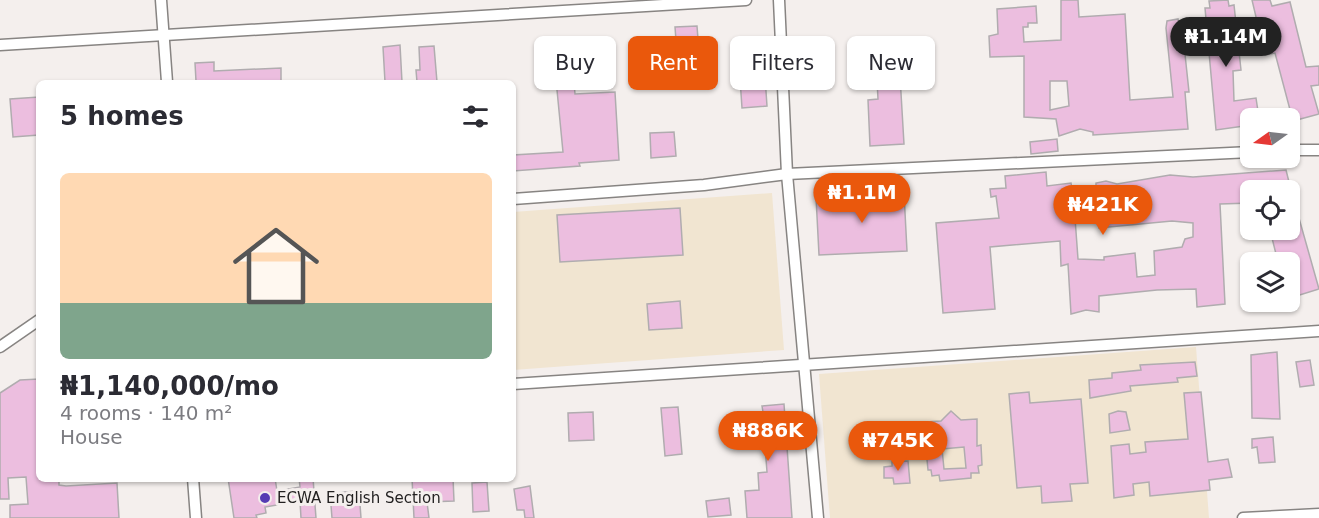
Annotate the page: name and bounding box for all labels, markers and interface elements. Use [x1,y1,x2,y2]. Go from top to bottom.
pin: ₦1.14M [1177,17,1275,68]
text: ₦1.14M [1184,24,1268,48]
chip: Buy [534,36,616,90]
chip: Rent [628,36,718,90]
chip: Filters [730,36,835,90]
chip: New [847,36,935,90]
icon: filters [459,100,492,133]
text: 5 homes [60,101,184,131]
north arrow [1240,108,1300,168]
map controls [1240,108,1300,312]
pin: ₦1.1M [820,173,904,224]
text: ₦1.1M [827,180,897,204]
button: locate [1240,180,1300,240]
pin: ₦421K [1061,185,1145,236]
text: ₦421K [1067,192,1139,216]
icon: home [222,212,330,320]
button: layers [1240,252,1300,312]
text: ₦1,140,000/mo [60,371,279,401]
text: 4 rooms · 140 m² [60,401,232,425]
pin: ₦886K [726,411,810,462]
text: ₦886K [732,418,804,442]
pin: ₦745K [856,421,940,472]
text: House [60,425,123,449]
text: ₦745K [862,428,934,452]
place label: ECWA English Section [277,489,441,507]
marker: ECWA English Section [258,491,272,505]

